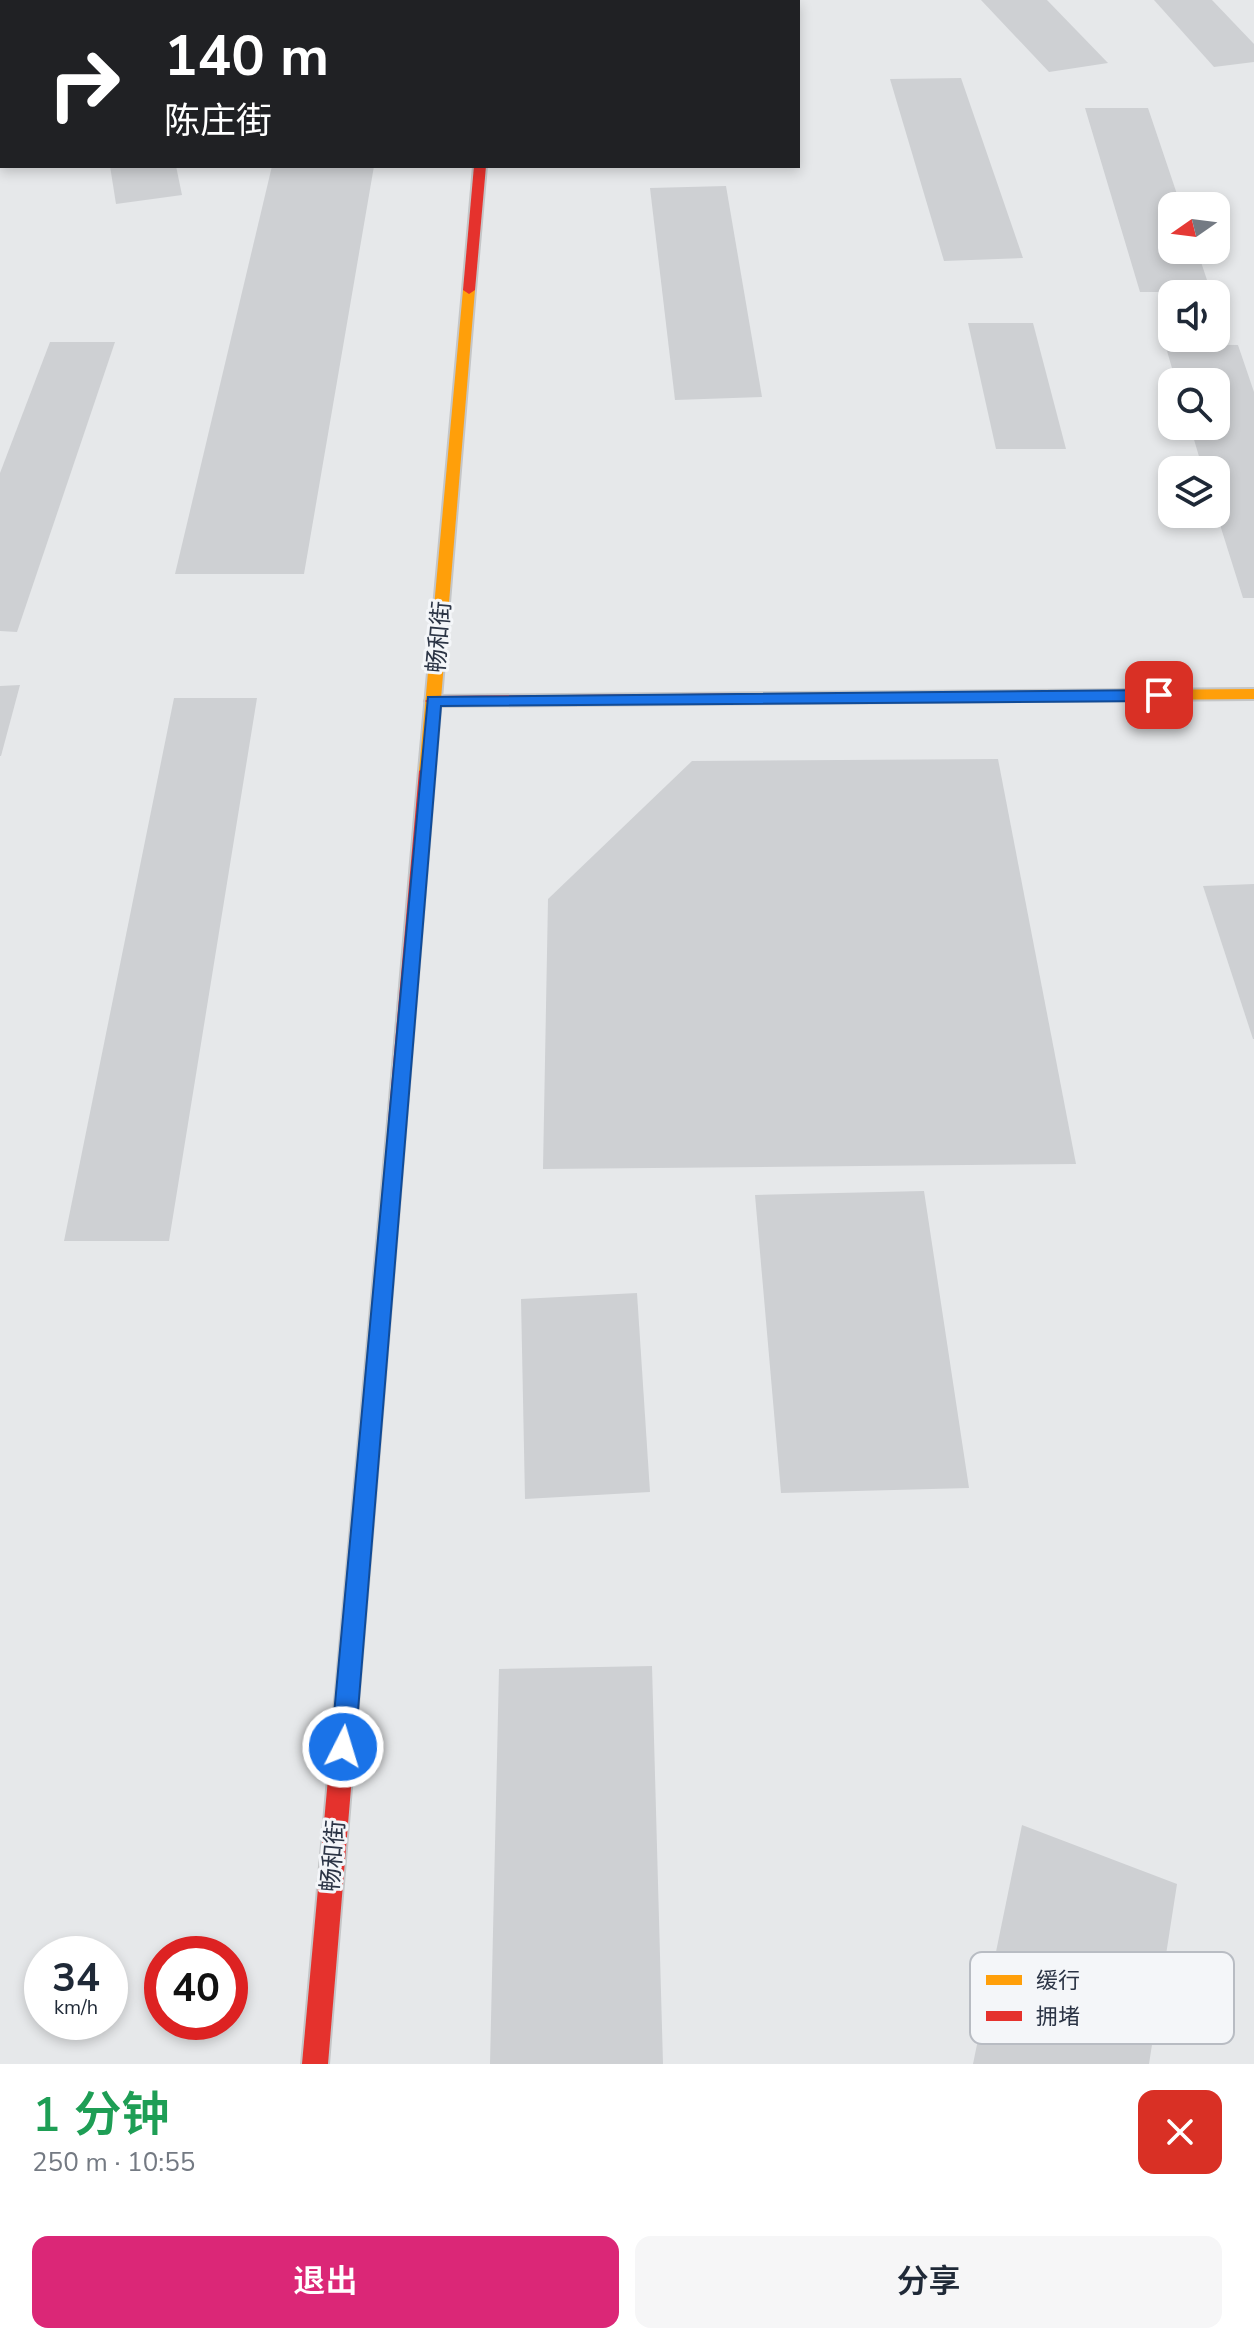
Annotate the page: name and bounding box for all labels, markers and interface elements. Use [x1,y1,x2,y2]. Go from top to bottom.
text: 140 m [164,18,329,95]
icon: right [32,32,136,136]
text: 陈庄街 [164,97,272,146]
north arrow [1158,192,1230,264]
map controls [1158,192,1230,528]
button: sound [1158,280,1230,352]
button: search [1158,368,1230,440]
button: layers [1158,456,1230,528]
street label: 畅和街 [420,600,458,674]
pin [1125,661,1193,729]
icon: arrive [1137,673,1181,717]
position arrow [301,1705,385,1789]
street label: 畅和街 [314,1819,352,1893]
speed limit sign: 40 [144,1936,248,2040]
text: 34 [52,1951,100,2005]
legend [970,1952,1234,2044]
text: 缓行 [1036,1966,1080,1996]
text: km/h [54,1994,98,2021]
text: 拥堵 [1036,2002,1080,2032]
text: 1 分钟 [32,2082,169,2148]
button: close [1138,2090,1222,2174]
text: 250 m · 10:55 [32,2145,195,2180]
button: 退出 [32,2236,619,2328]
button: 分享 [635,2236,1222,2328]

